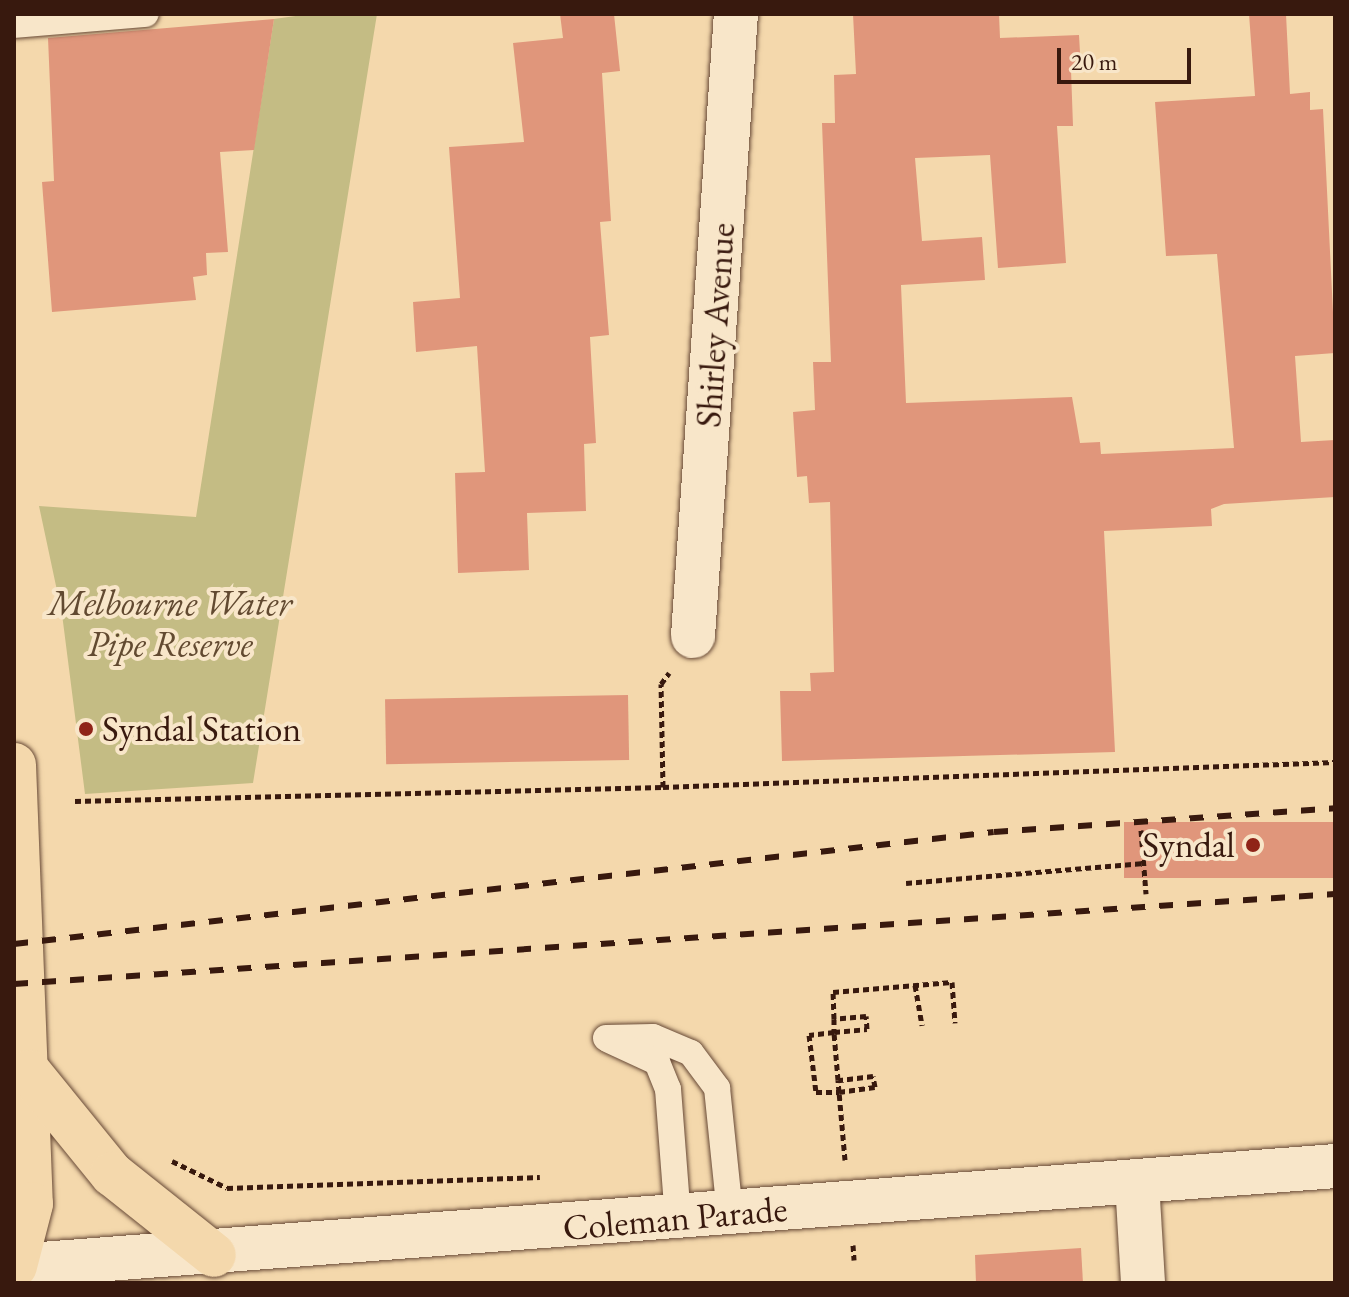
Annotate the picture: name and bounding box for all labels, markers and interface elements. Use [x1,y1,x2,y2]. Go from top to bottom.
scale bar [1061,32,1195,82]
text: 20 m [1071,46,1118,77]
street label: Shirley Avenue [686,221,744,429]
park label: Melbourne Water Pipe Reserve [48,580,292,665]
place label: Syndal Station [102,707,301,751]
marker: Syndal Station [77,720,95,738]
place label: Syndal [1142,823,1235,867]
marker: Syndal [1242,834,1264,856]
street label: Coleman Parade [561,1187,789,1249]

